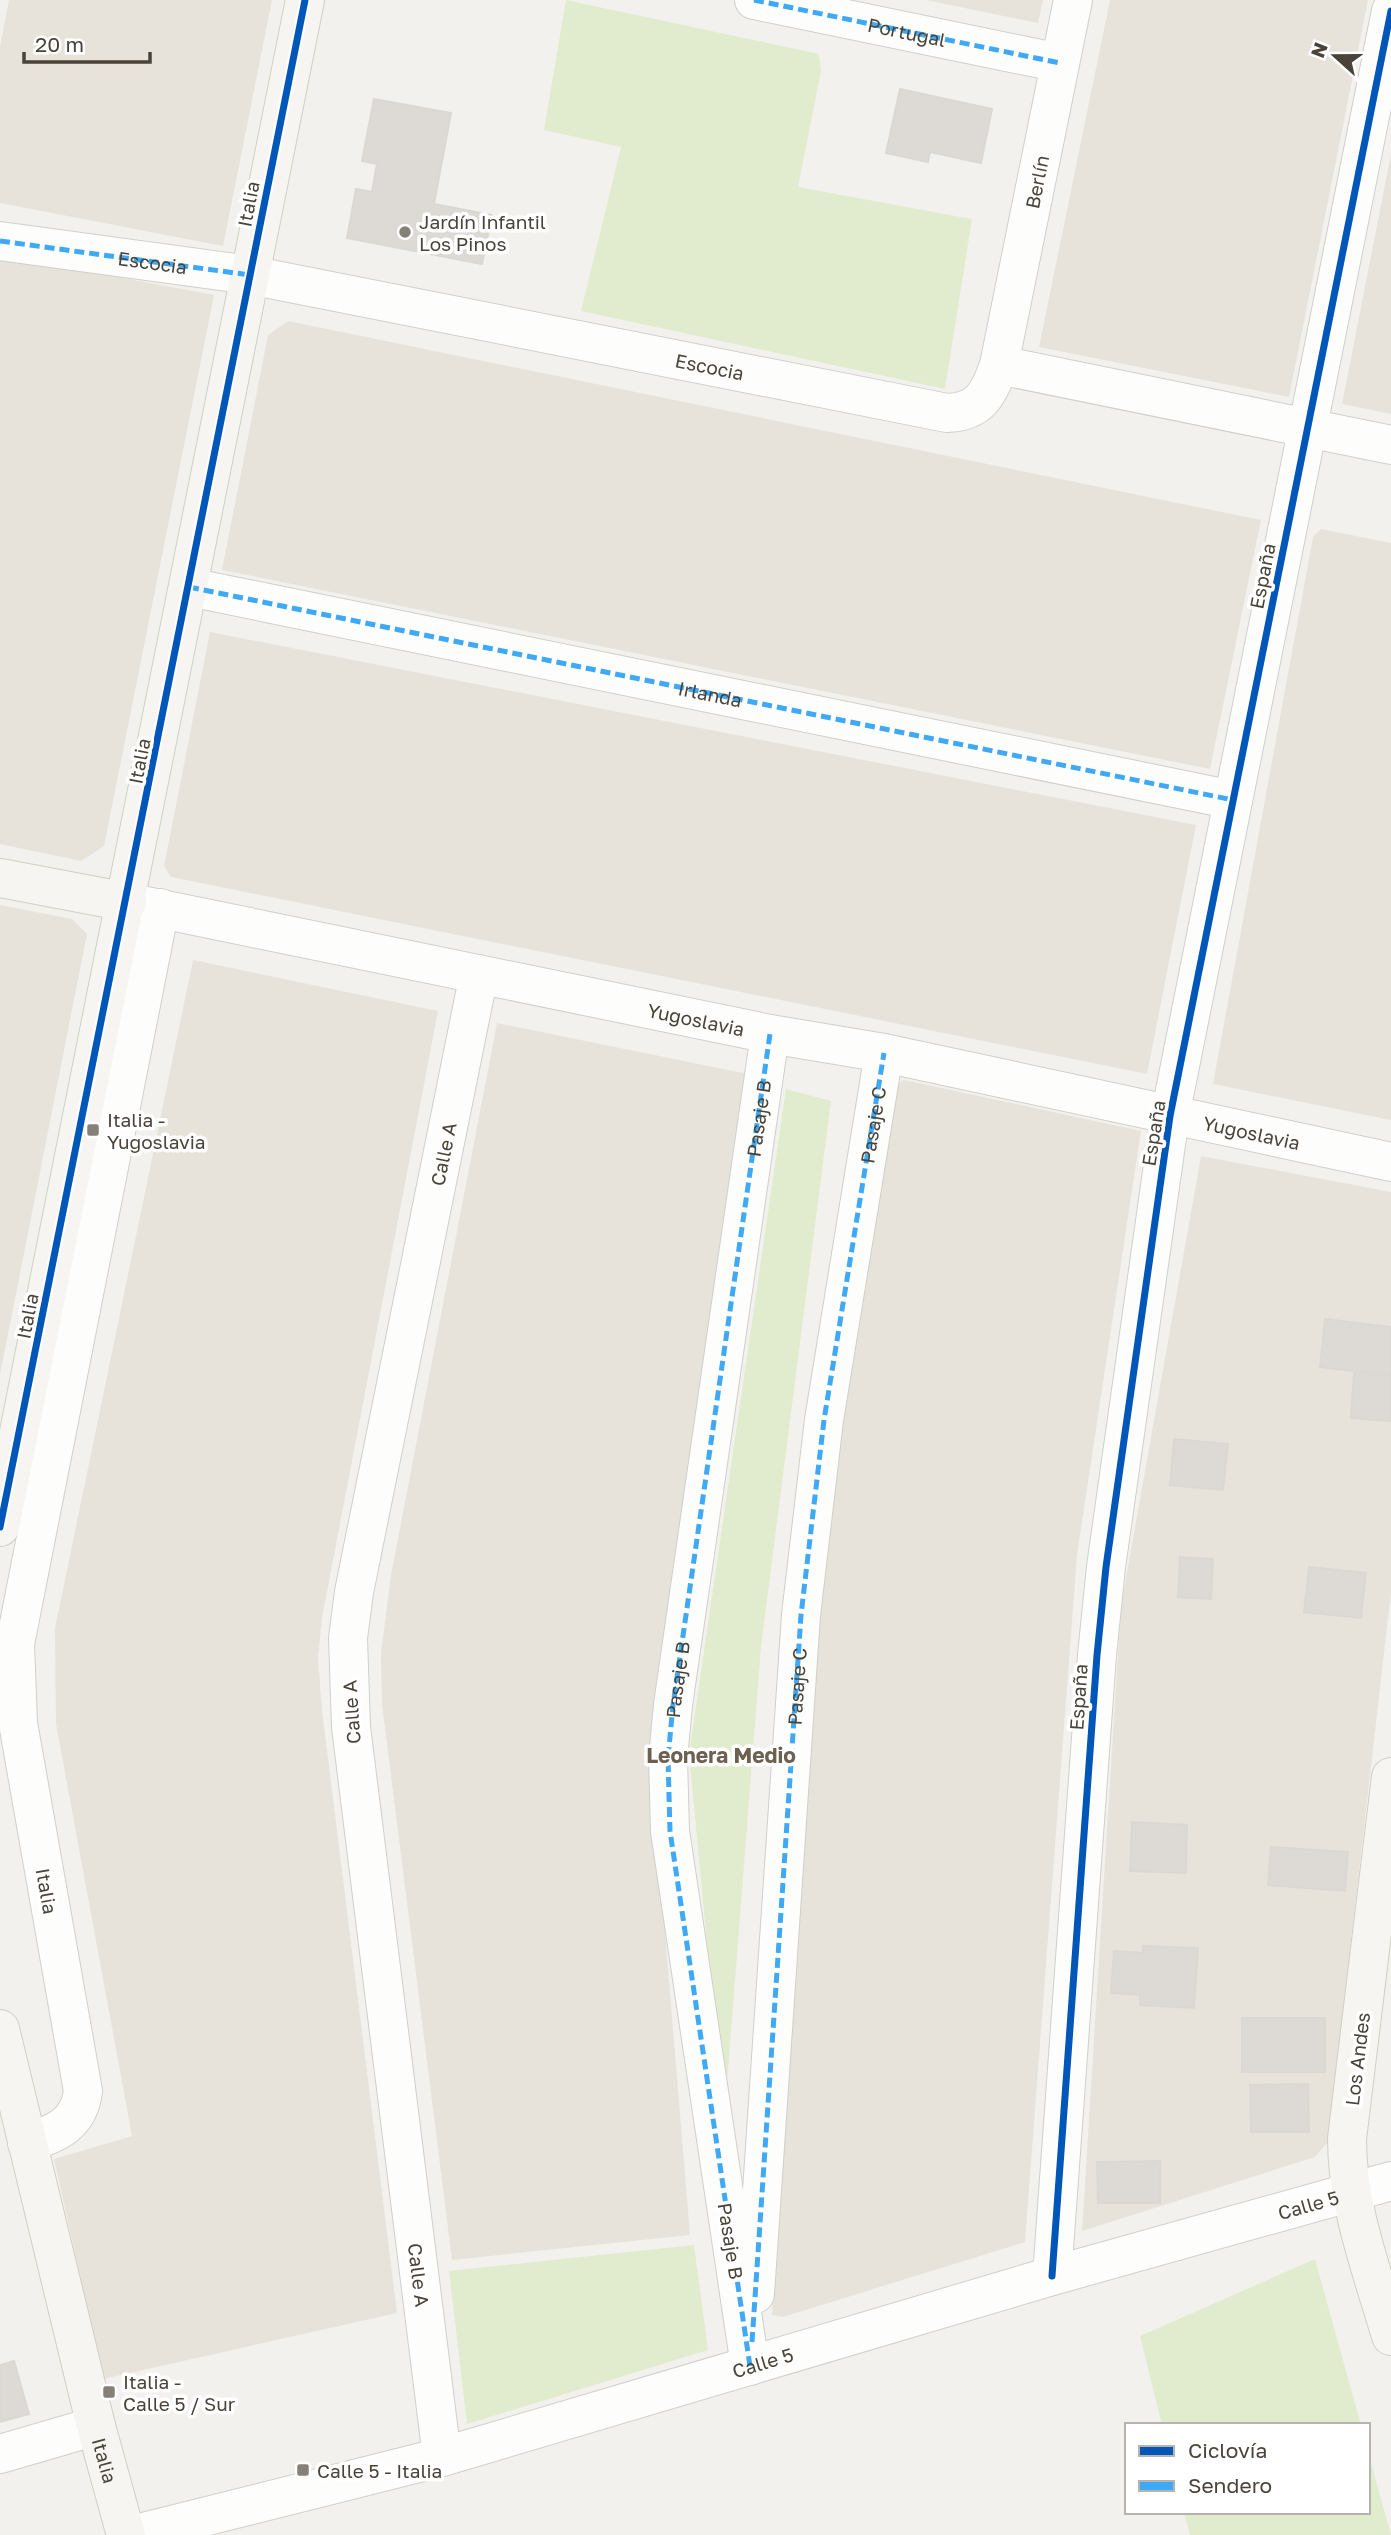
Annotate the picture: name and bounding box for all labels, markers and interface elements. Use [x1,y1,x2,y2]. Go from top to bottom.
street label: Portugal [866,12,948,51]
scale bar [24,21,150,65]
north arrow [1300,21,1370,91]
text: 20 m [35,31,84,57]
text: N [1305,39,1332,61]
street label: Berlín [1020,153,1053,210]
street label: Italia [232,179,264,229]
place label: Jardín Infantil Los Pinos [419,210,546,255]
marker: Jardín Infantil Los Pinos [397,224,413,240]
street label: Escocia [117,246,189,278]
street label: Escocia [673,348,746,384]
street label: España [1244,541,1280,611]
street label: Irlanda [676,676,744,711]
street label: Italia [123,736,155,786]
street label: Yugoslavia [646,998,747,1040]
street label: Pasaje B [741,1078,775,1158]
street label: Pasaje C [855,1085,890,1165]
street label: España [1136,1098,1170,1168]
place label: Italia - Yugoslavia [107,1108,206,1153]
street label: Yugoslavia [1201,1110,1302,1154]
street label: Calle A [425,1120,460,1188]
marker: Italia - Yugoslavia [85,1122,101,1138]
street label: Italia [11,1291,43,1341]
street label: Pasaje B [660,1639,694,1719]
street label: Pasaje C [782,1647,810,1726]
street label: España [1064,1663,1092,1731]
street label: Calle A [337,1679,365,1745]
district label: Leonera Medio [646,1742,796,1768]
street label: Italia [32,1866,62,1916]
street label: Los Andes [1340,2011,1374,2107]
street label: Calle 5 [1275,2185,1341,2224]
street label: Pasaje B [714,2201,748,2281]
street label: Calle A [404,2242,434,2308]
street label: Calle 5 [729,2342,796,2382]
place label: Italia - Calle 5 / Sur [123,2370,236,2415]
marker: Italia - Calle 5 / Sur [101,2384,117,2400]
legend [1125,2423,1370,2514]
street label: Italia [88,2435,123,2486]
text: Ciclovía [1188,2437,1267,2463]
place label: Calle 5 - Italia [317,2459,442,2482]
marker: Calle 5 - Italia [295,2462,311,2478]
text: Sendero [1188,2472,1272,2498]

